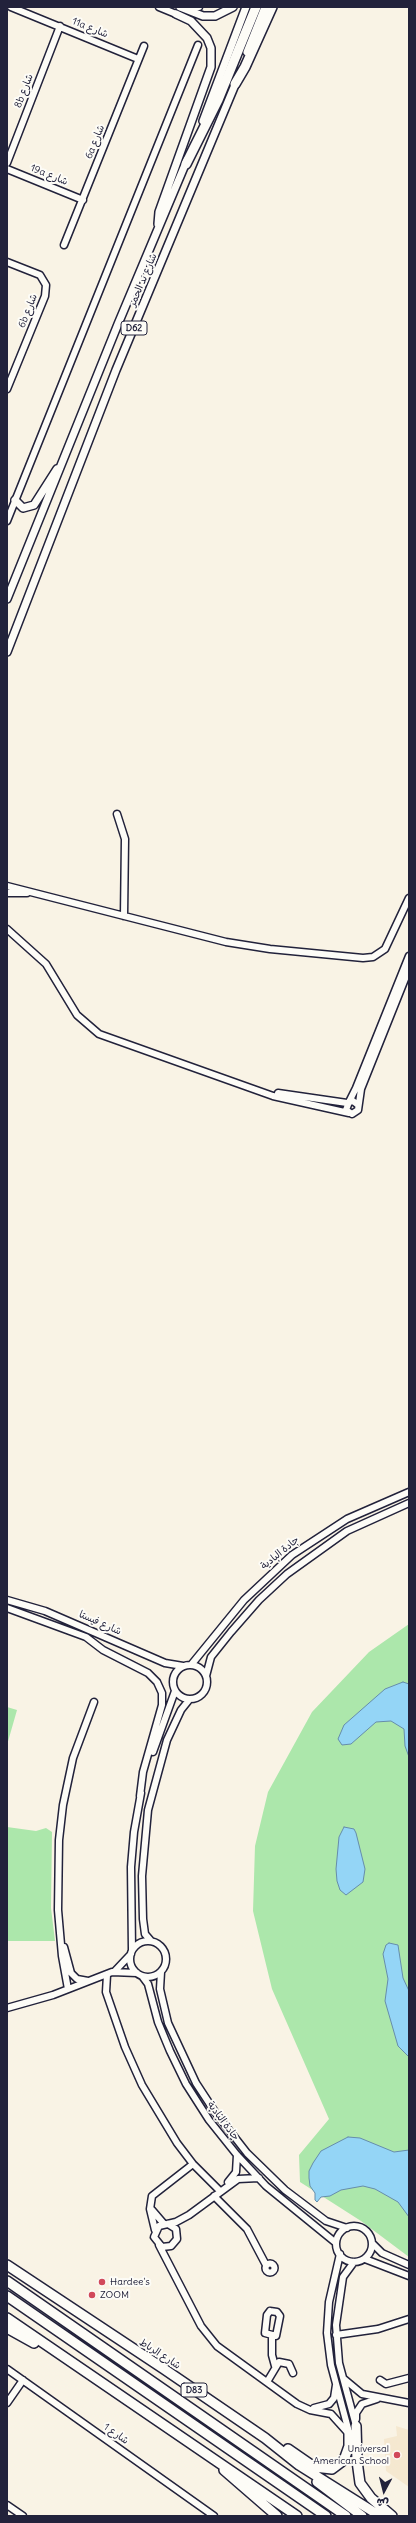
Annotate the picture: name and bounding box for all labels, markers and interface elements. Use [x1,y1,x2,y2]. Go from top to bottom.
street label: 11a شارع [70,15,110,41]
street label: 8b شارع [12,72,36,110]
street label: 6a شارع [83,123,107,161]
street label: 19a شارع [28,162,70,188]
street label: شارع ند الحمر [126,252,160,308]
street label: 6b شارع [16,292,40,330]
road number: D62 [121,321,147,335]
street label: جادة البادية [258,1534,302,1572]
street label: شارع فيستا [77,1608,123,1638]
street label: جادة البادية [204,2099,242,2143]
place label: Hardee's [110,2276,150,2288]
marker: Hardee's [97,2277,107,2287]
place label: ZOOM [100,2289,129,2301]
marker: ZOOM [87,2290,97,2300]
street label: شارع الرباط [137,2336,183,2372]
road number: D83 [181,2383,207,2397]
street label: شارع 1 [101,2421,131,2447]
place label: Universal American School [313,2443,389,2466]
marker: Universal American School [392,2450,402,2460]
north arrow [364,2471,404,2511]
text: ش [376,2495,389,2511]

